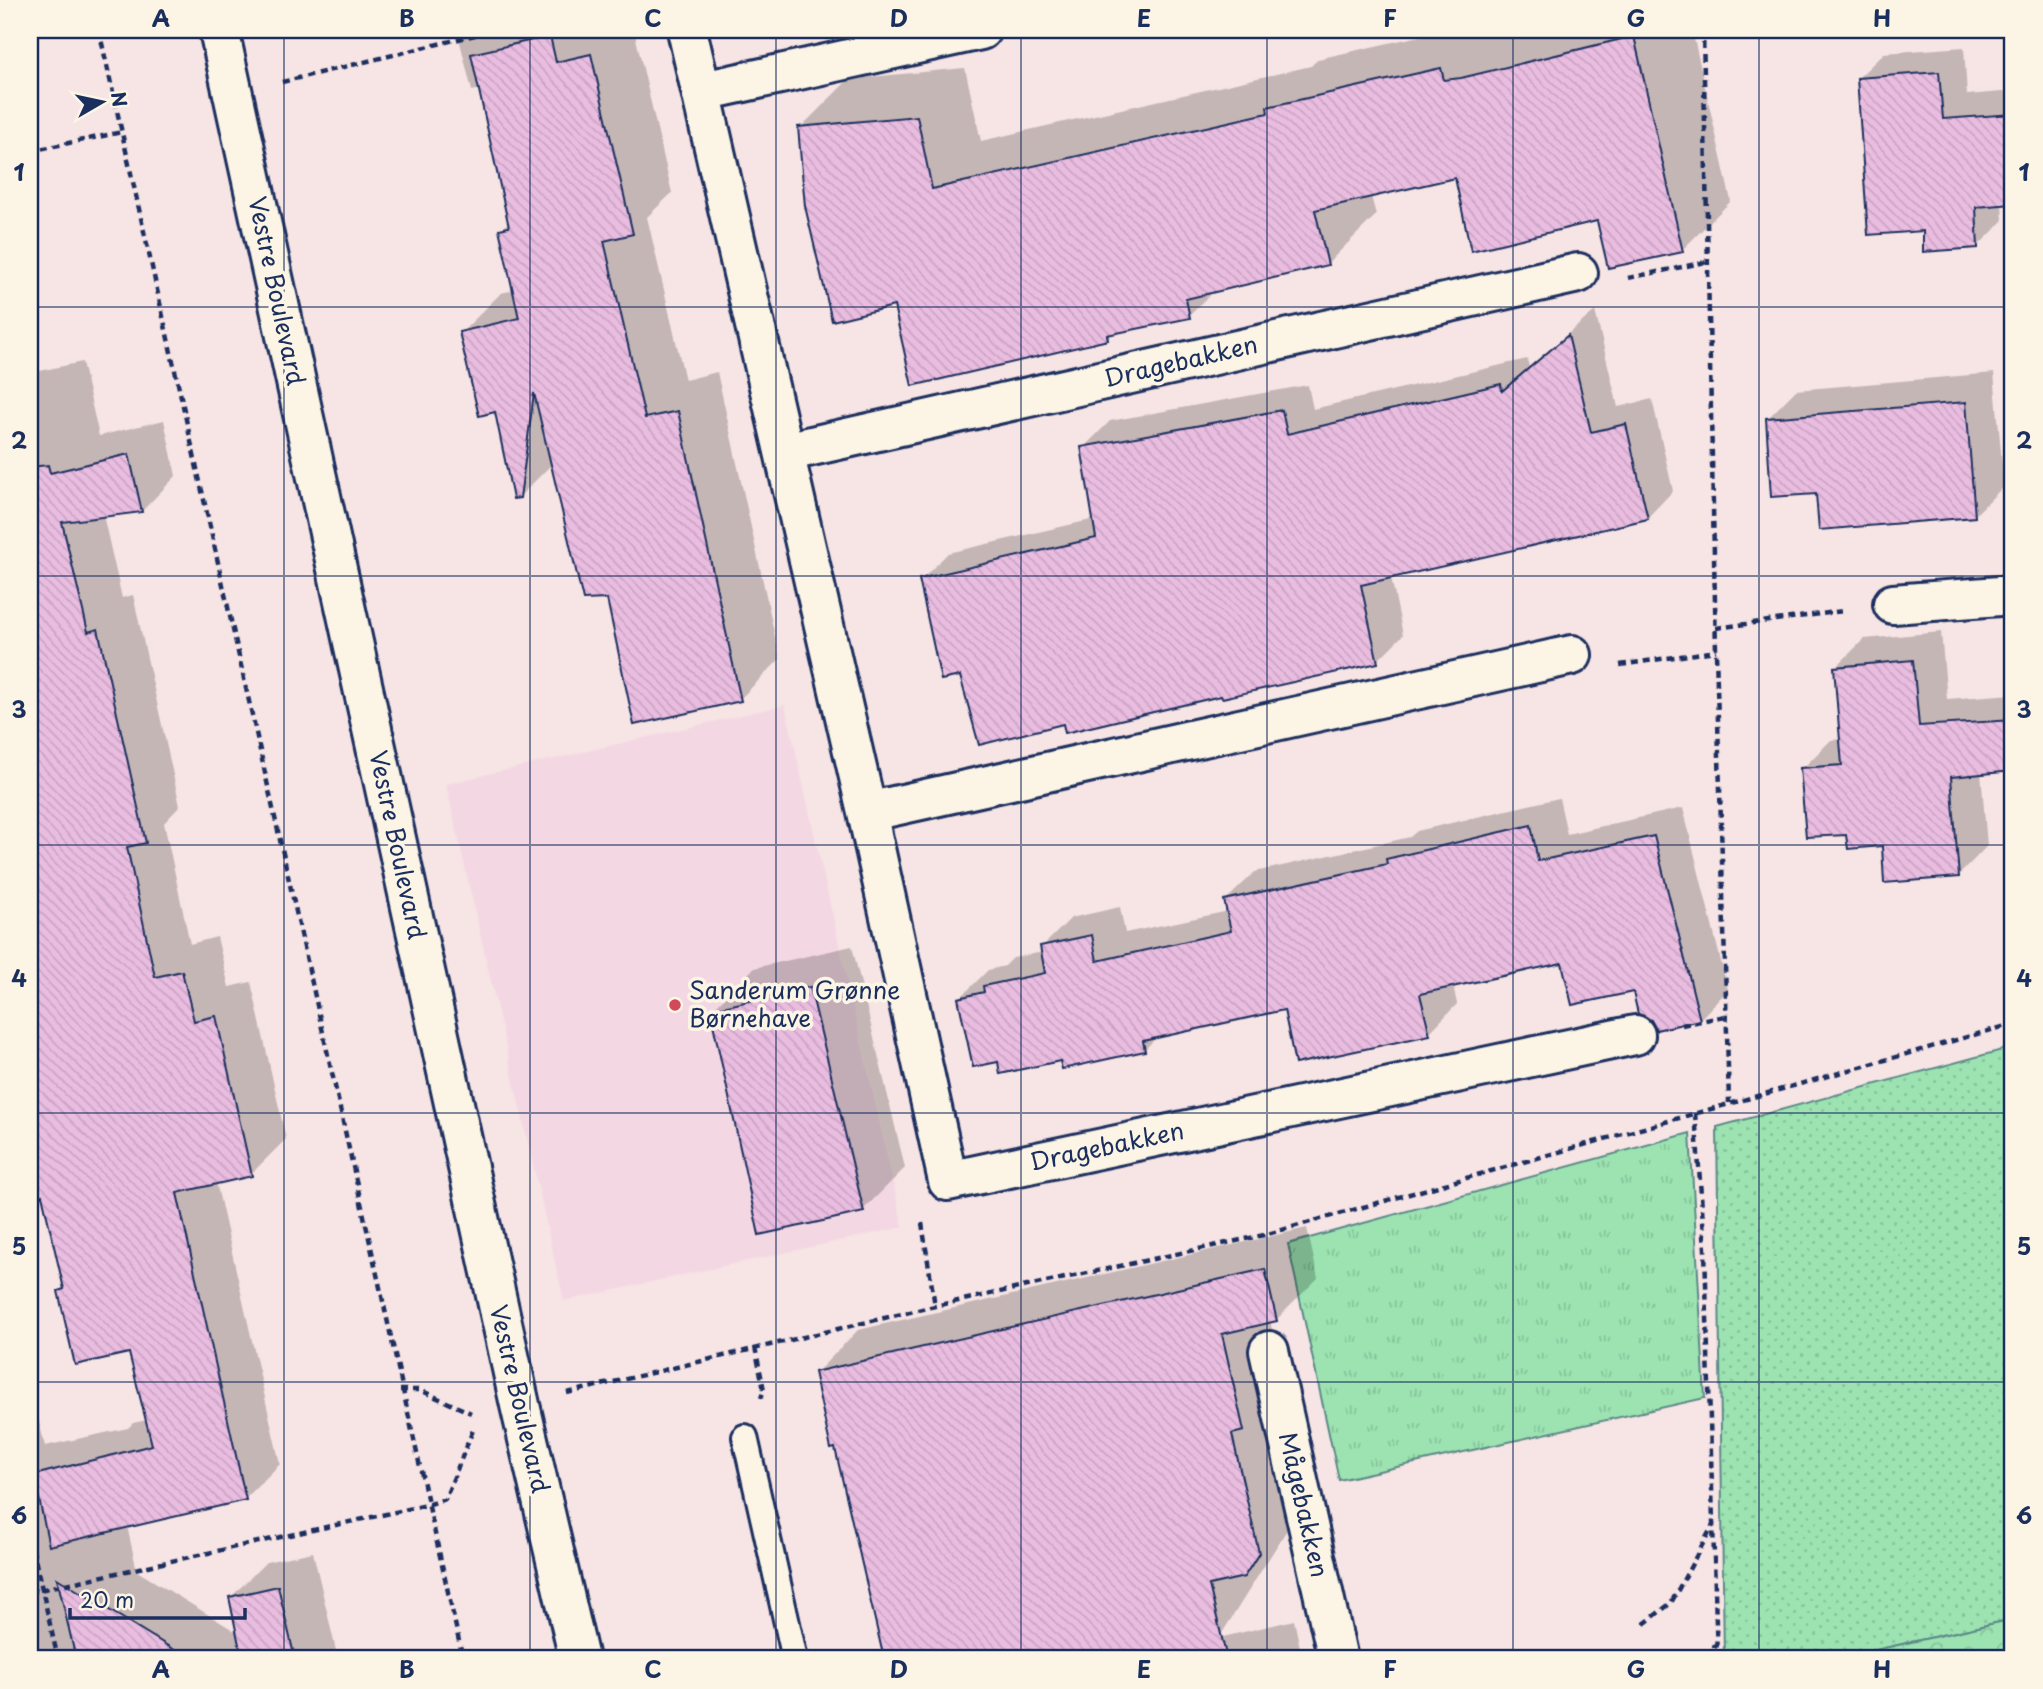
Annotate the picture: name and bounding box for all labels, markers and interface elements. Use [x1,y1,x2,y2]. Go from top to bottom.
text: A [152,0,170,35]
text: B [399,0,415,35]
text: C [644,0,662,35]
text: D [890,0,908,35]
text: E [1137,0,1151,35]
text: F [1383,0,1397,35]
text: G [1627,0,1645,35]
text: H [1873,0,1891,35]
north arrow [66,66,136,136]
text: N [105,90,135,109]
text: 1 [14,154,25,189]
text: 1 [2019,154,2030,189]
street label: Vestre Boulevard [240,193,316,389]
street label: Dragebakken [1100,325,1261,395]
text: 2 [11,422,27,457]
text: 2 [2016,422,2032,457]
text: 3 [11,691,27,726]
text: 3 [2016,691,2032,726]
street label: Vestre Boulevard [361,747,437,943]
text: 4 [11,960,27,995]
text: 4 [2016,960,2032,995]
place label: Sanderum Grønne Børnehave [689,971,900,1035]
marker: Sanderum Grønne Børnehave [667,997,683,1013]
street label: Dragebakken [1026,1111,1187,1179]
text: 5 [12,1228,26,1263]
text: 5 [2017,1228,2031,1263]
street label: Vestre Boulevard [482,1301,560,1496]
street label: Mågebakken [1271,1428,1339,1581]
text: 6 [11,1497,27,1532]
text: 6 [2016,1497,2032,1532]
scale bar [70,1577,245,1621]
text: 20 m [80,1583,134,1615]
text: A [152,1651,170,1686]
text: B [399,1651,415,1686]
text: C [644,1651,662,1686]
text: D [890,1651,908,1686]
text: E [1137,1651,1151,1686]
text: F [1383,1651,1397,1686]
text: G [1627,1651,1645,1686]
text: H [1873,1651,1891,1686]

